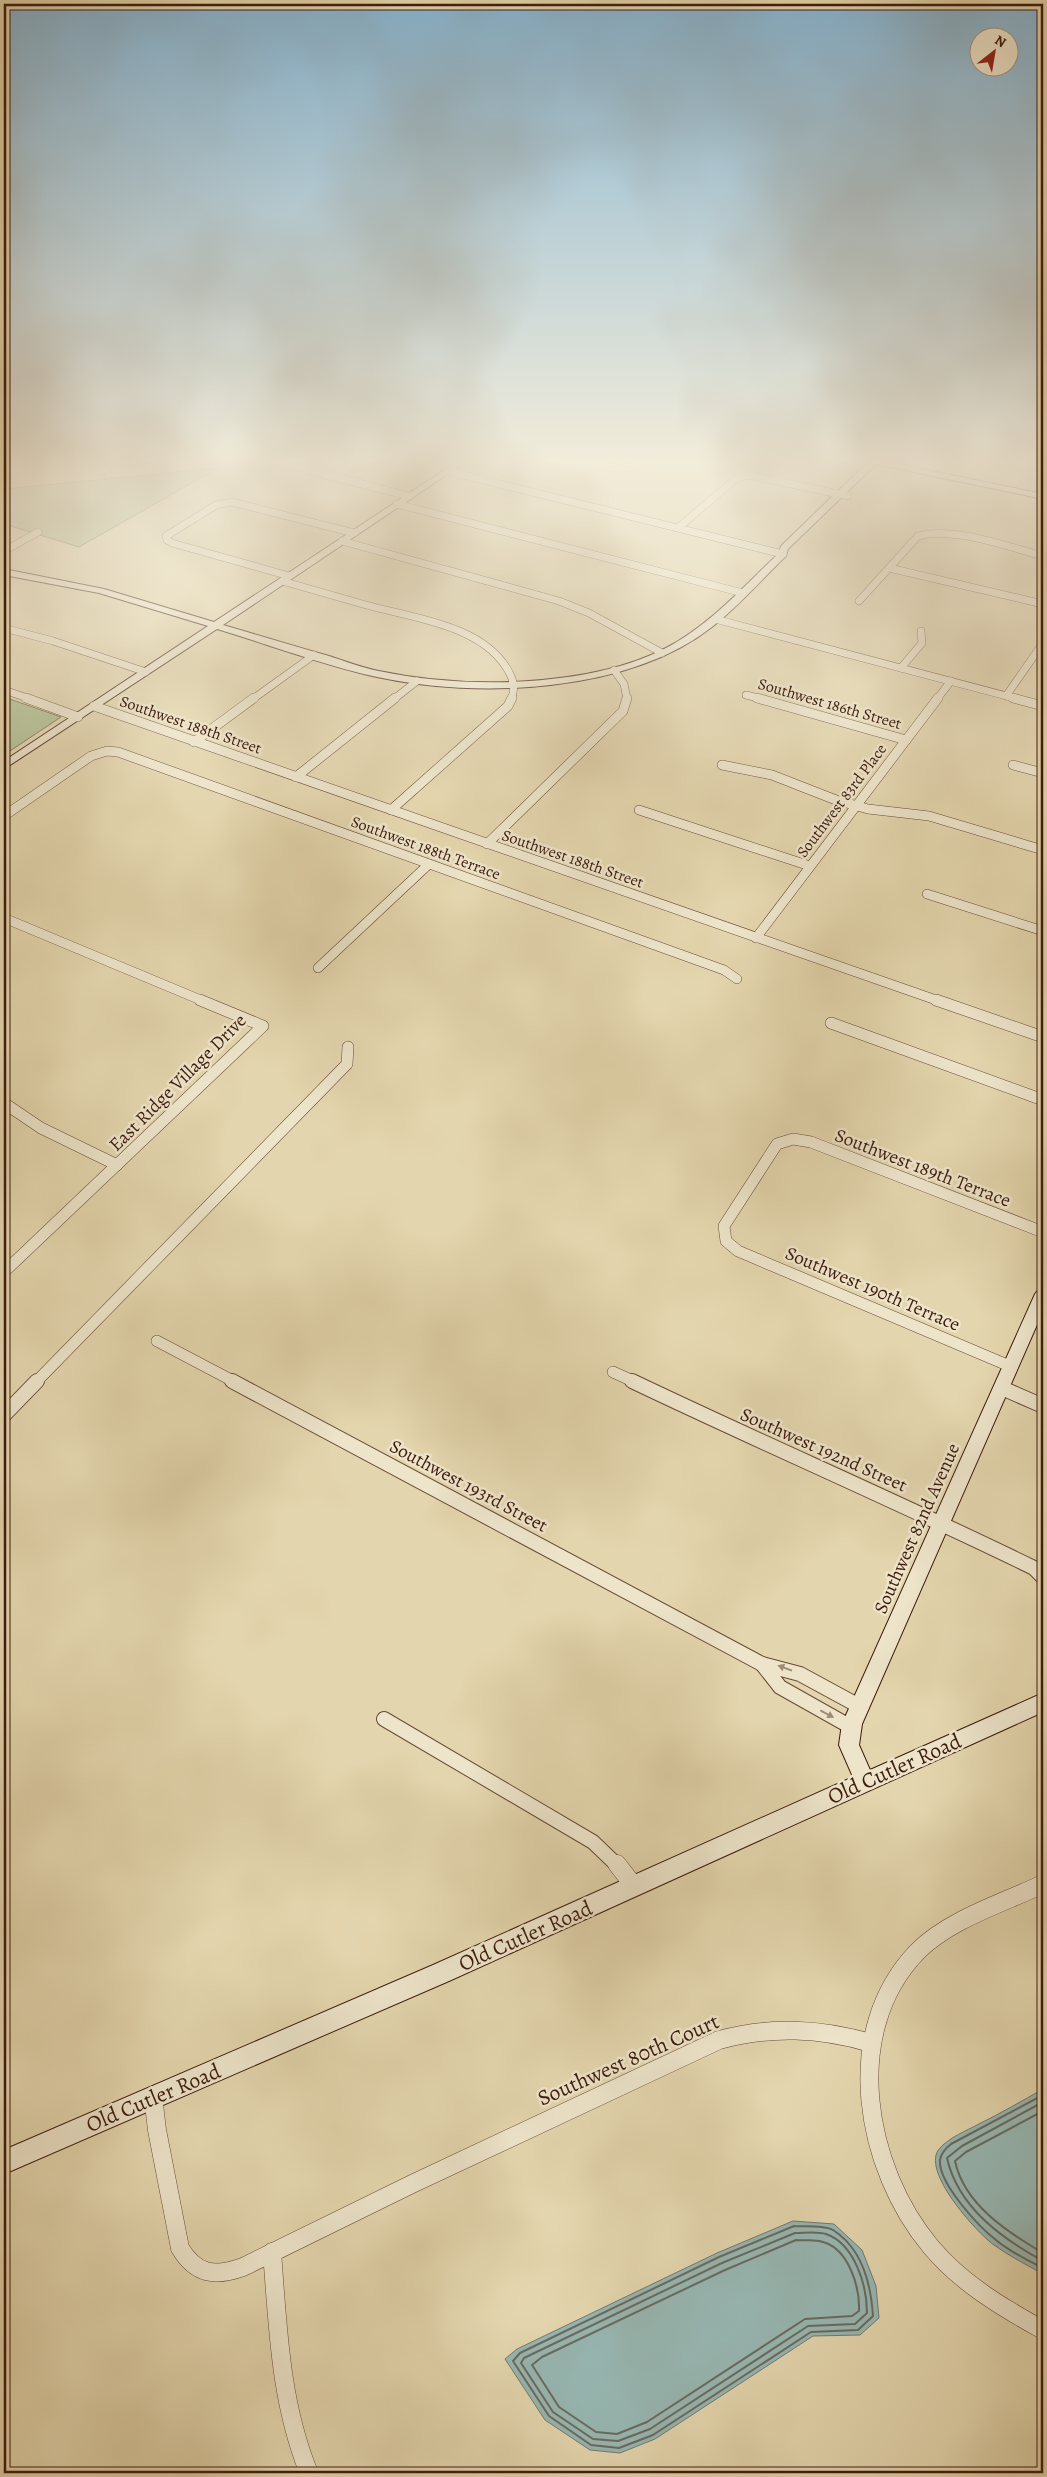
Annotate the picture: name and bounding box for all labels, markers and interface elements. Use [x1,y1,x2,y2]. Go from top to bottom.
north arrow [970,28,1020,78]
text: N [991,31,1010,52]
street label: Southwest 186th Street [755,673,904,735]
street label: Southwest 188th Street [117,690,265,760]
street label: Southwest 83rd Place [792,739,892,862]
street label: Southwest 188th Terrace [348,811,503,885]
street label: Southwest 188th Street [499,824,647,894]
street label: East Ridge Village Drive [103,1008,252,1157]
street label: Southwest 189th Terrace [831,1122,1014,1213]
street label: Southwest 190th Terrace [781,1240,964,1338]
street label: Southwest 192nd Street [736,1401,911,1498]
street label: Southwest 193rd Street [385,1433,552,1539]
street label: Southwest 82nd Avenue [868,1439,966,1618]
one-way arrow [777,1664,792,1672]
one-way arrow [820,1710,834,1718]
street label: Old Cutler Road [823,1726,966,1812]
street label: Old Cutler Road [454,1893,597,1979]
street label: Southwest 80th Court [533,2006,724,2113]
street label: Old Cutler Road [81,2056,225,2140]

